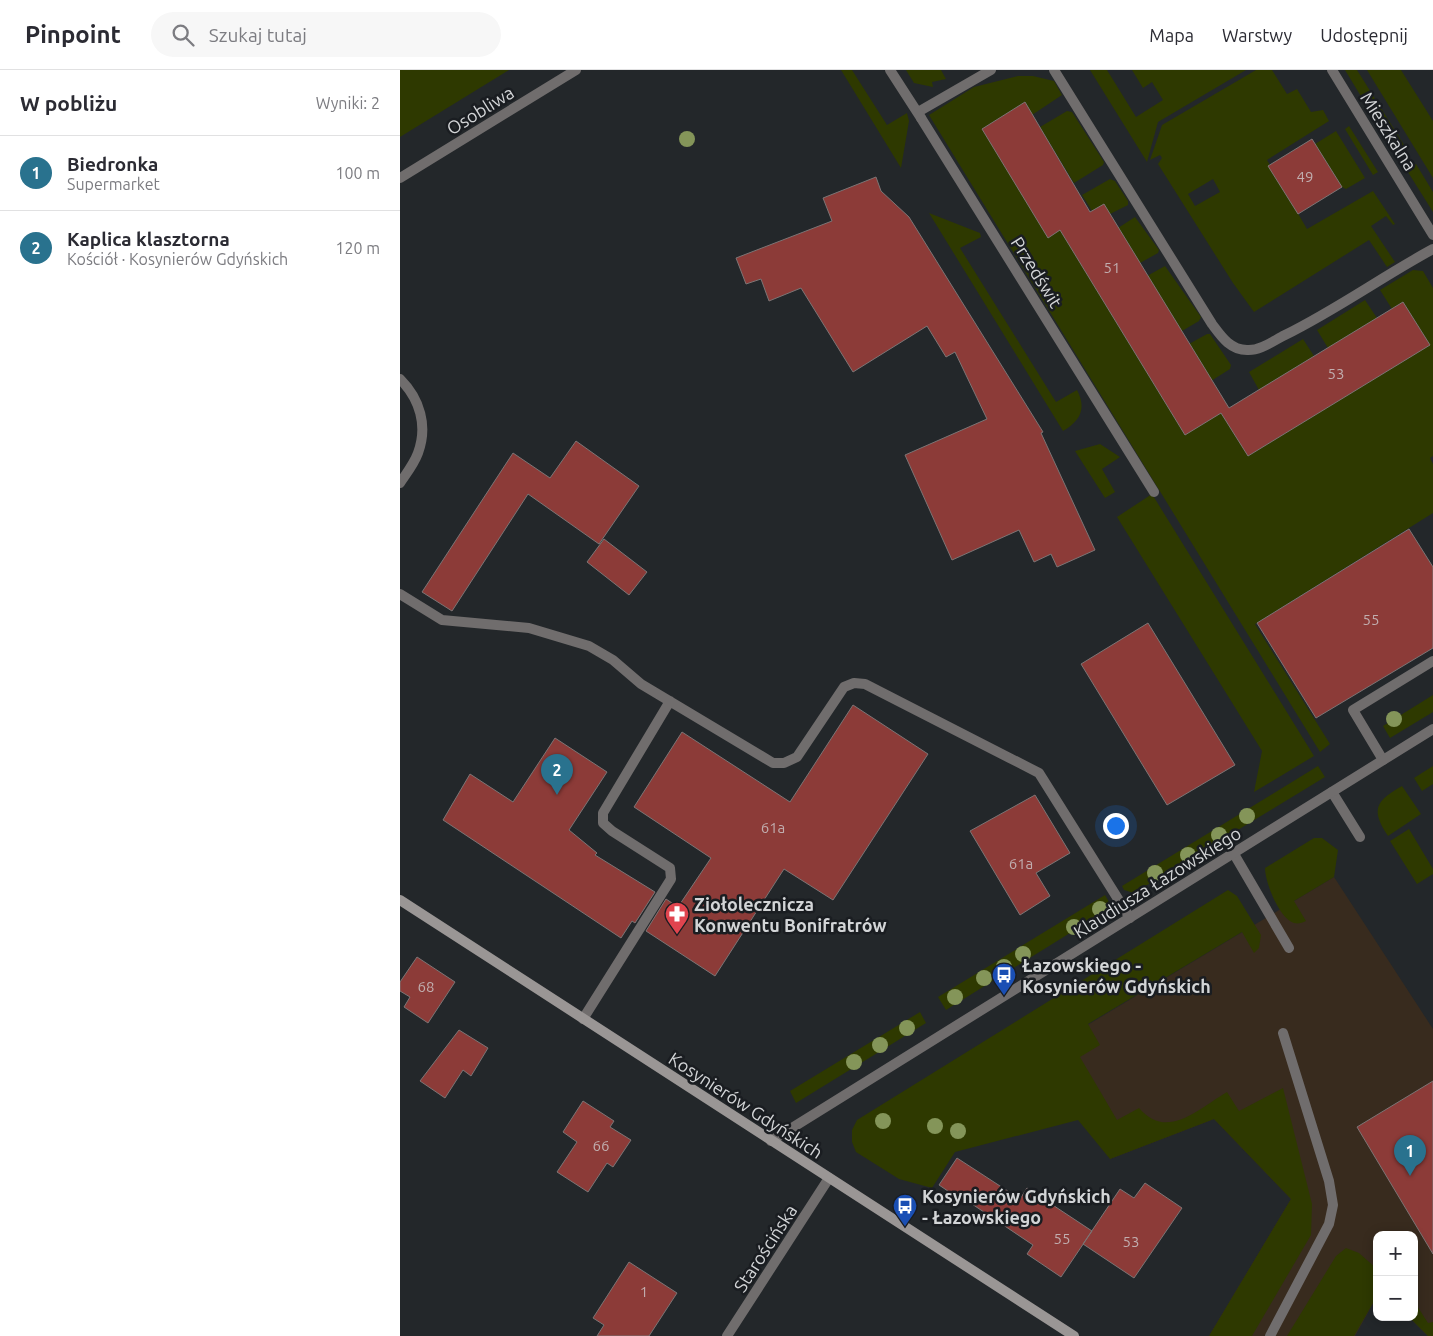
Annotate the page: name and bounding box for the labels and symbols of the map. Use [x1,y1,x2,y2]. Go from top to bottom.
street label: Osobliwa [443,82,517,138]
street label: Mieszkalna [1357,88,1421,174]
house number: 49 [1297,168,1313,185]
street label: Przedświt [1007,233,1067,311]
house number: 51 [1104,259,1120,276]
house number: 53 [1328,365,1344,382]
house number: 55 [1363,611,1379,628]
pin: 2 [541,754,573,795]
your location [1103,813,1129,839]
house number: 61a [761,819,785,836]
street label: Klaudiusza Łazowskiego [1070,822,1244,942]
house number: 61a [1009,855,1033,872]
place label: Ziołolecznicza Konwentu Bonifratrów [694,894,886,935]
pharmacy icon: Ziołolecznicza Konwentu Bonifratrów [664,901,690,935]
place label: Łazowskiego - Kosynierów Gdyńskich [1022,955,1211,996]
bus stop icon: Łazowskiego - Kosynierów Gdyńskich [991,962,1017,996]
house number: 68 [418,978,434,995]
street label: Kosynierów Gdyńskich [665,1048,827,1162]
pin: 1 [1394,1135,1426,1176]
house number: 66 [593,1137,609,1154]
place label: Kosynierów Gdyńskich - Łazowskiego [922,1186,1111,1227]
bus stop icon: Kosynierów Gdyńskich - Łazowskiego [892,1193,918,1227]
street label: Starościńska [729,1201,801,1295]
house number: 55 [1054,1230,1070,1247]
house number: 53 [1123,1233,1139,1250]
house number: 1 [640,1283,648,1300]

